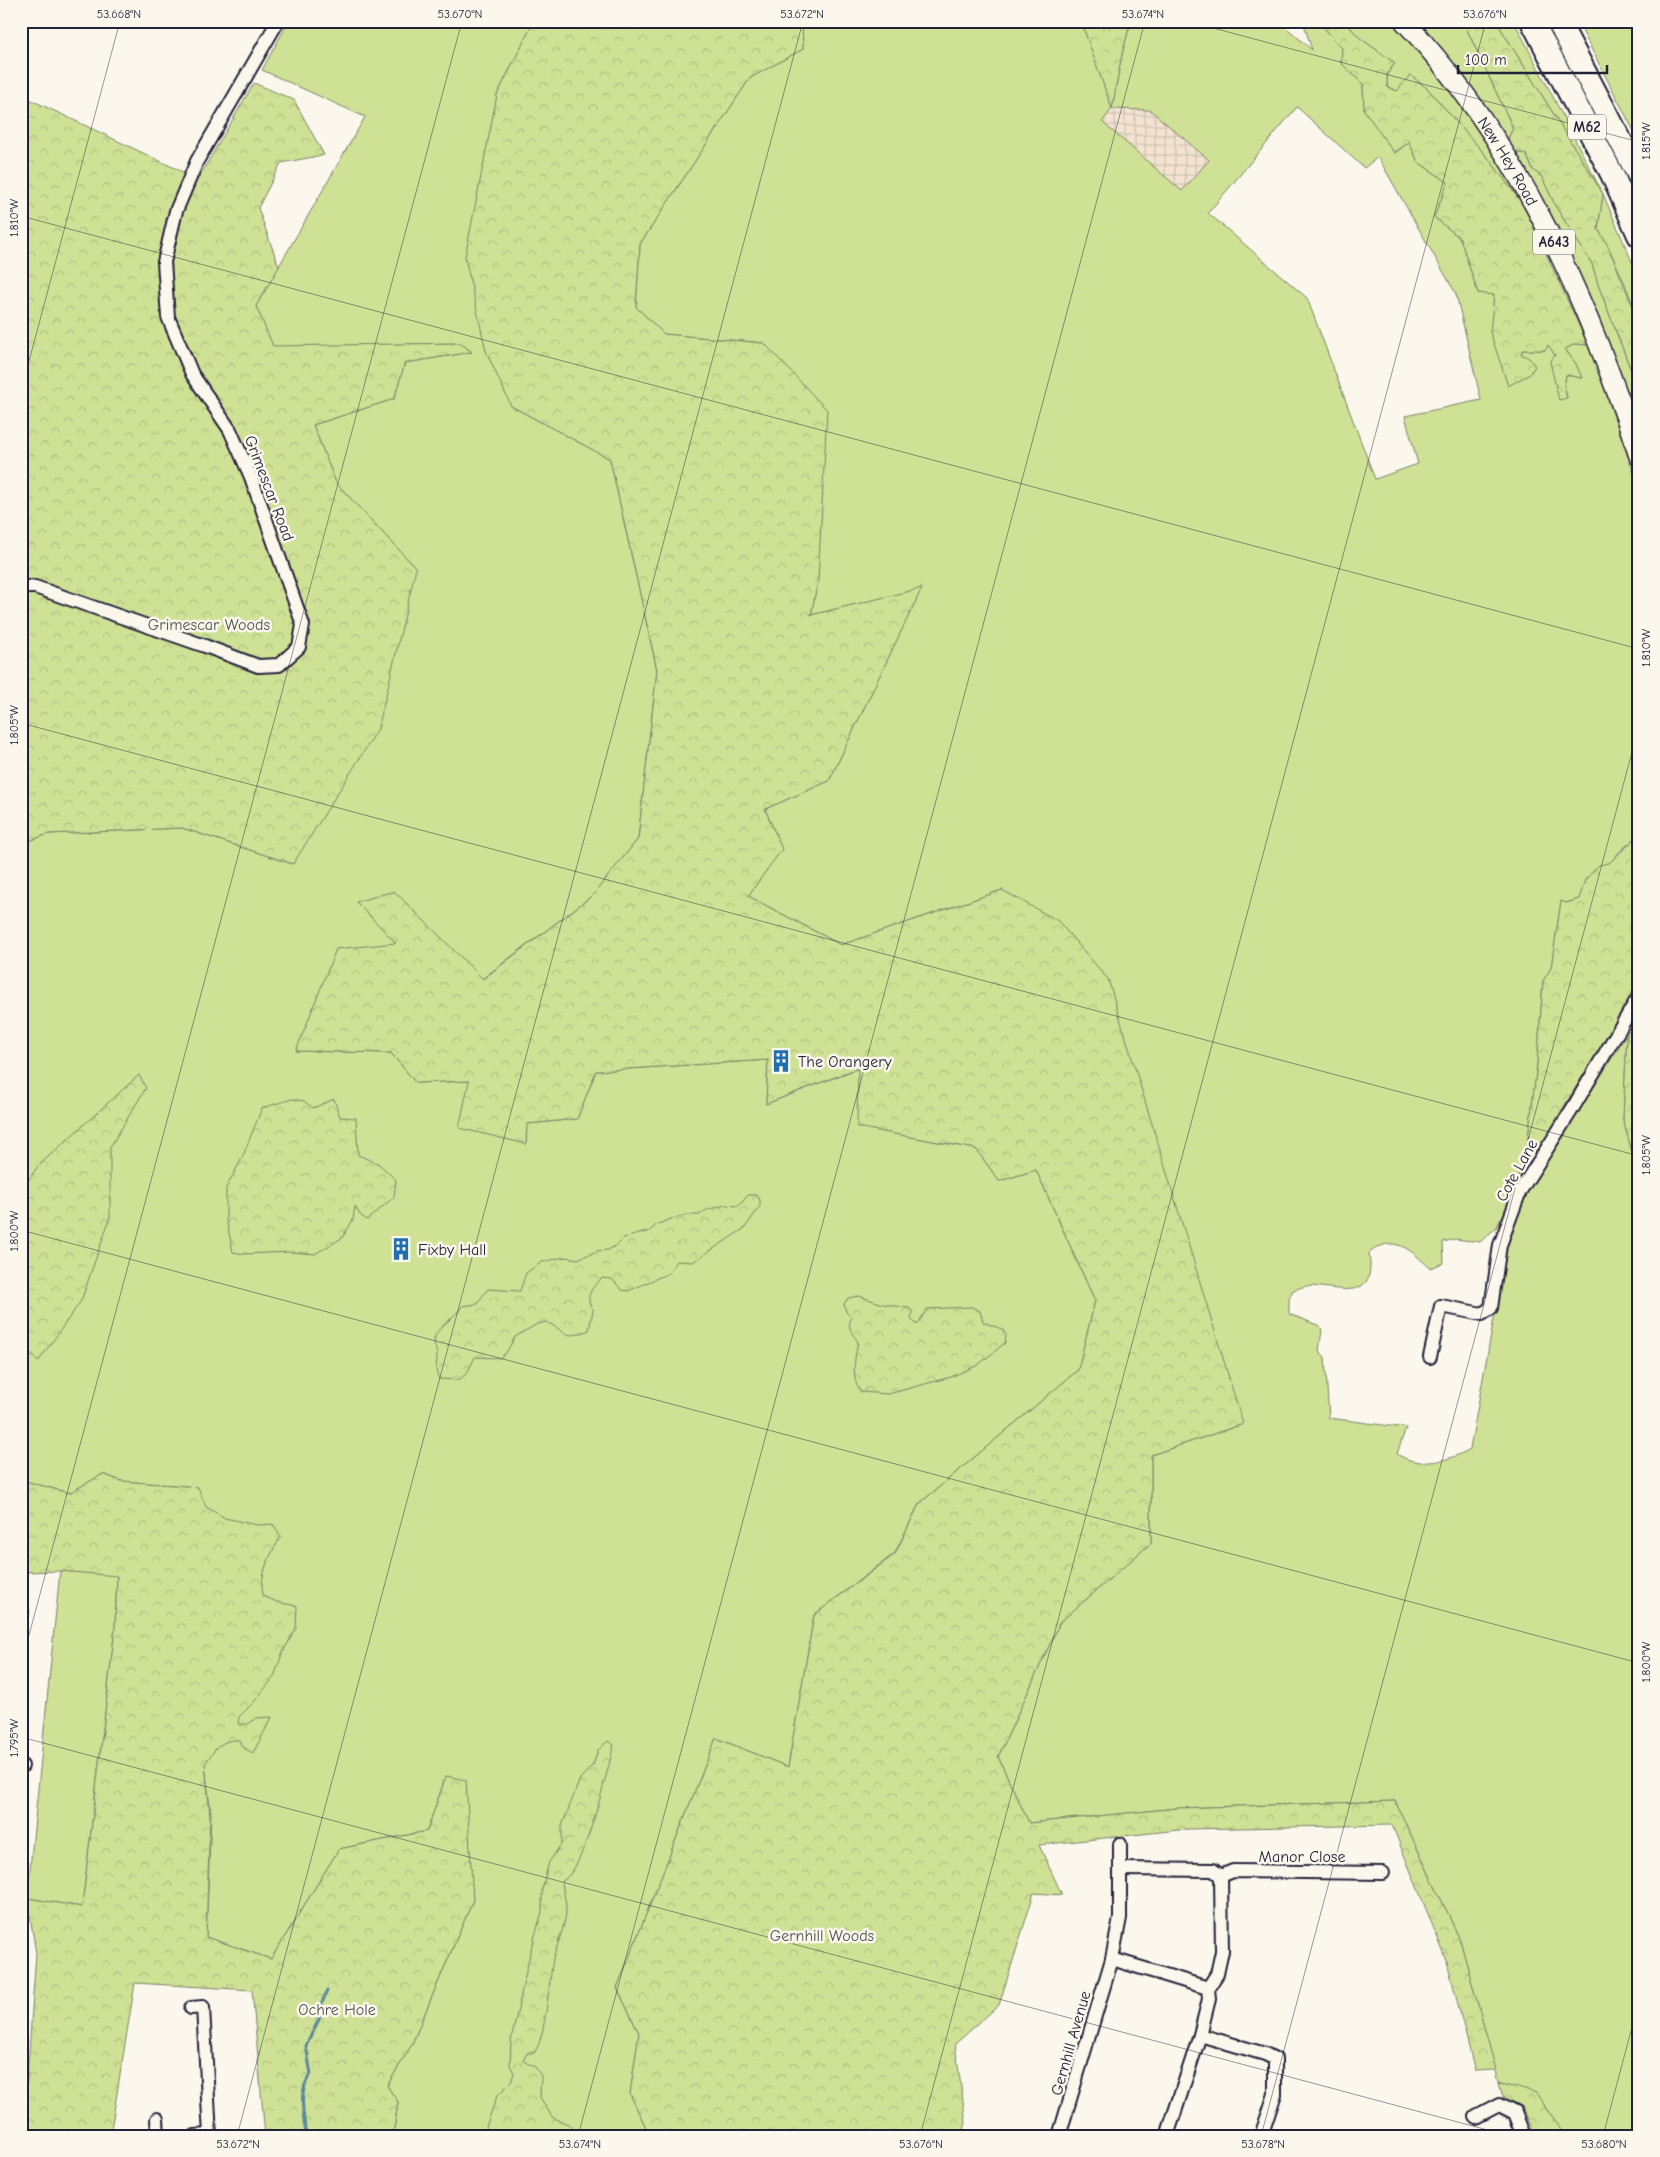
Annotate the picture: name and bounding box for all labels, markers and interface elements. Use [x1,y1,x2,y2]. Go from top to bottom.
text: 53.668°N [97,7,141,21]
text: 53.670°N [438,7,482,21]
text: 53.672°N [780,7,824,21]
text: 53.674°N [1122,7,1164,21]
text: 53.676°N [1463,7,1507,21]
scale bar [1458,42,1606,74]
text: 100 m [1465,51,1507,69]
street label: New Hey Road [1474,114,1541,209]
road number: M62 [1568,114,1606,140]
text: 1.815°W [1639,122,1653,160]
text: 1.810°W [7,198,21,237]
road number: A643 [1533,230,1575,254]
street label: Grimescar Road [241,433,297,544]
park label: Grimescar Woods [148,616,270,634]
text: 1.810°W [1639,628,1653,667]
text: 1.805°W [7,704,21,745]
building icon: The Orangery [768,1048,794,1074]
place label: The Orangery [798,1053,893,1071]
text: 1.805°W [1639,1134,1653,1175]
street label: Cote Lane [1492,1136,1541,1205]
text: 1.800°W [7,1210,21,1251]
building icon: Fixby Hall [388,1236,414,1262]
place label: Fixby Hall [418,1241,486,1259]
text: 1.800°W [1639,1641,1653,1682]
text: 1.795°W [7,1718,21,1757]
street label: Manor Close [1259,1848,1345,1866]
park label: Gernhill Woods [770,1927,875,1945]
street label: Gernhill Avenue [1047,1989,1094,2098]
park label: Ochre Hole [298,2001,376,2019]
text: 53.672°N [216,2137,260,2151]
text: 53.674°N [559,2137,601,2151]
text: 53.676°N [899,2137,943,2151]
text: 53.678°N [1241,2137,1285,2151]
text: 53.680°N [1581,2137,1627,2151]

